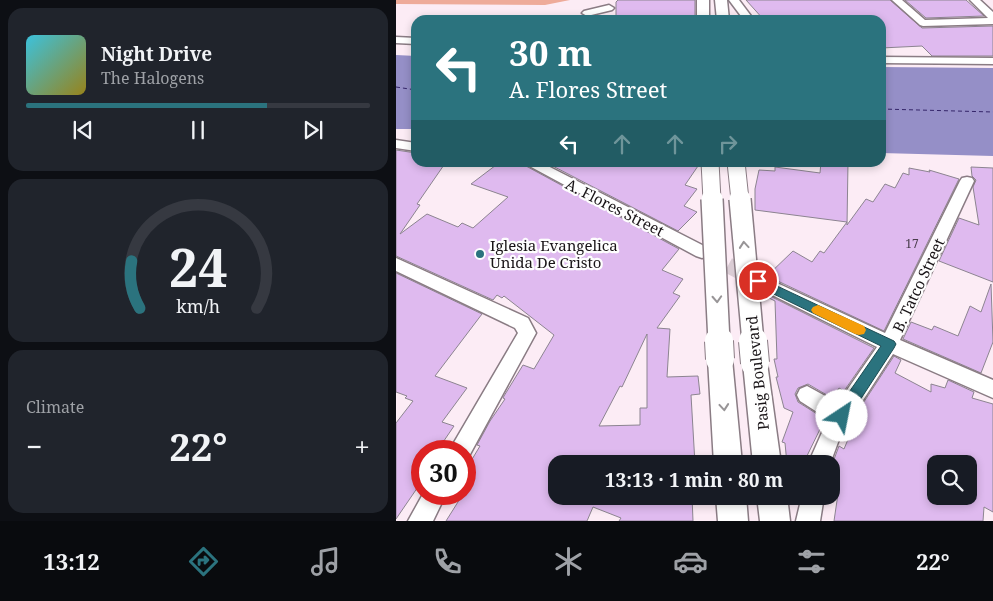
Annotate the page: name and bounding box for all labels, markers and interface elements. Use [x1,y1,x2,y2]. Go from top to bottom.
text: 30 m [509,29,592,76]
icon: left [426,35,491,100]
text: Night Drive [101,41,212,67]
text: The Halogens [101,67,204,89]
text: A. Flores Street [509,74,667,104]
icon: previous [69,116,97,144]
icon: pause [184,116,212,144]
icon: next [299,116,327,144]
icon: left [555,130,583,158]
icon: ahead [608,130,636,158]
icon: ahead [661,130,689,158]
icon: right [714,130,742,158]
street label: A. Flores Street [562,174,668,240]
text: 24 [169,231,227,302]
place label: Iglesia Evangelica Unida De Cristo [490,235,618,272]
street label: B. Tatco Street [887,235,949,335]
house number: 17 [905,235,919,252]
one-way arrow [738,241,749,249]
marker: Iglesia Evangelica Unida De Cristo [474,248,486,260]
pin [737,260,779,302]
icon: arrive [744,267,772,295]
text: km/h [176,294,220,318]
one-way arrow [711,295,722,303]
street label: Pasig Boulevard [741,315,773,431]
position arrow [815,389,867,441]
text: Climate [26,396,84,418]
one-way arrow [718,404,729,412]
text: 22° [169,420,227,472]
text: − [26,427,42,465]
text: + [354,427,370,465]
speed limit sign: 30 [411,440,476,505]
map controls [927,455,977,505]
button: search [927,455,977,505]
text: 13:13 · 1 min · 80 m [605,467,783,493]
icon: directions [186,544,221,579]
icon: music [308,544,343,579]
icon: phone [430,544,465,579]
icon: climate [551,544,586,579]
icon: car [673,544,708,579]
icon: filters [794,544,829,579]
text: 13:12 [43,546,100,576]
text: 22° [916,546,950,576]

